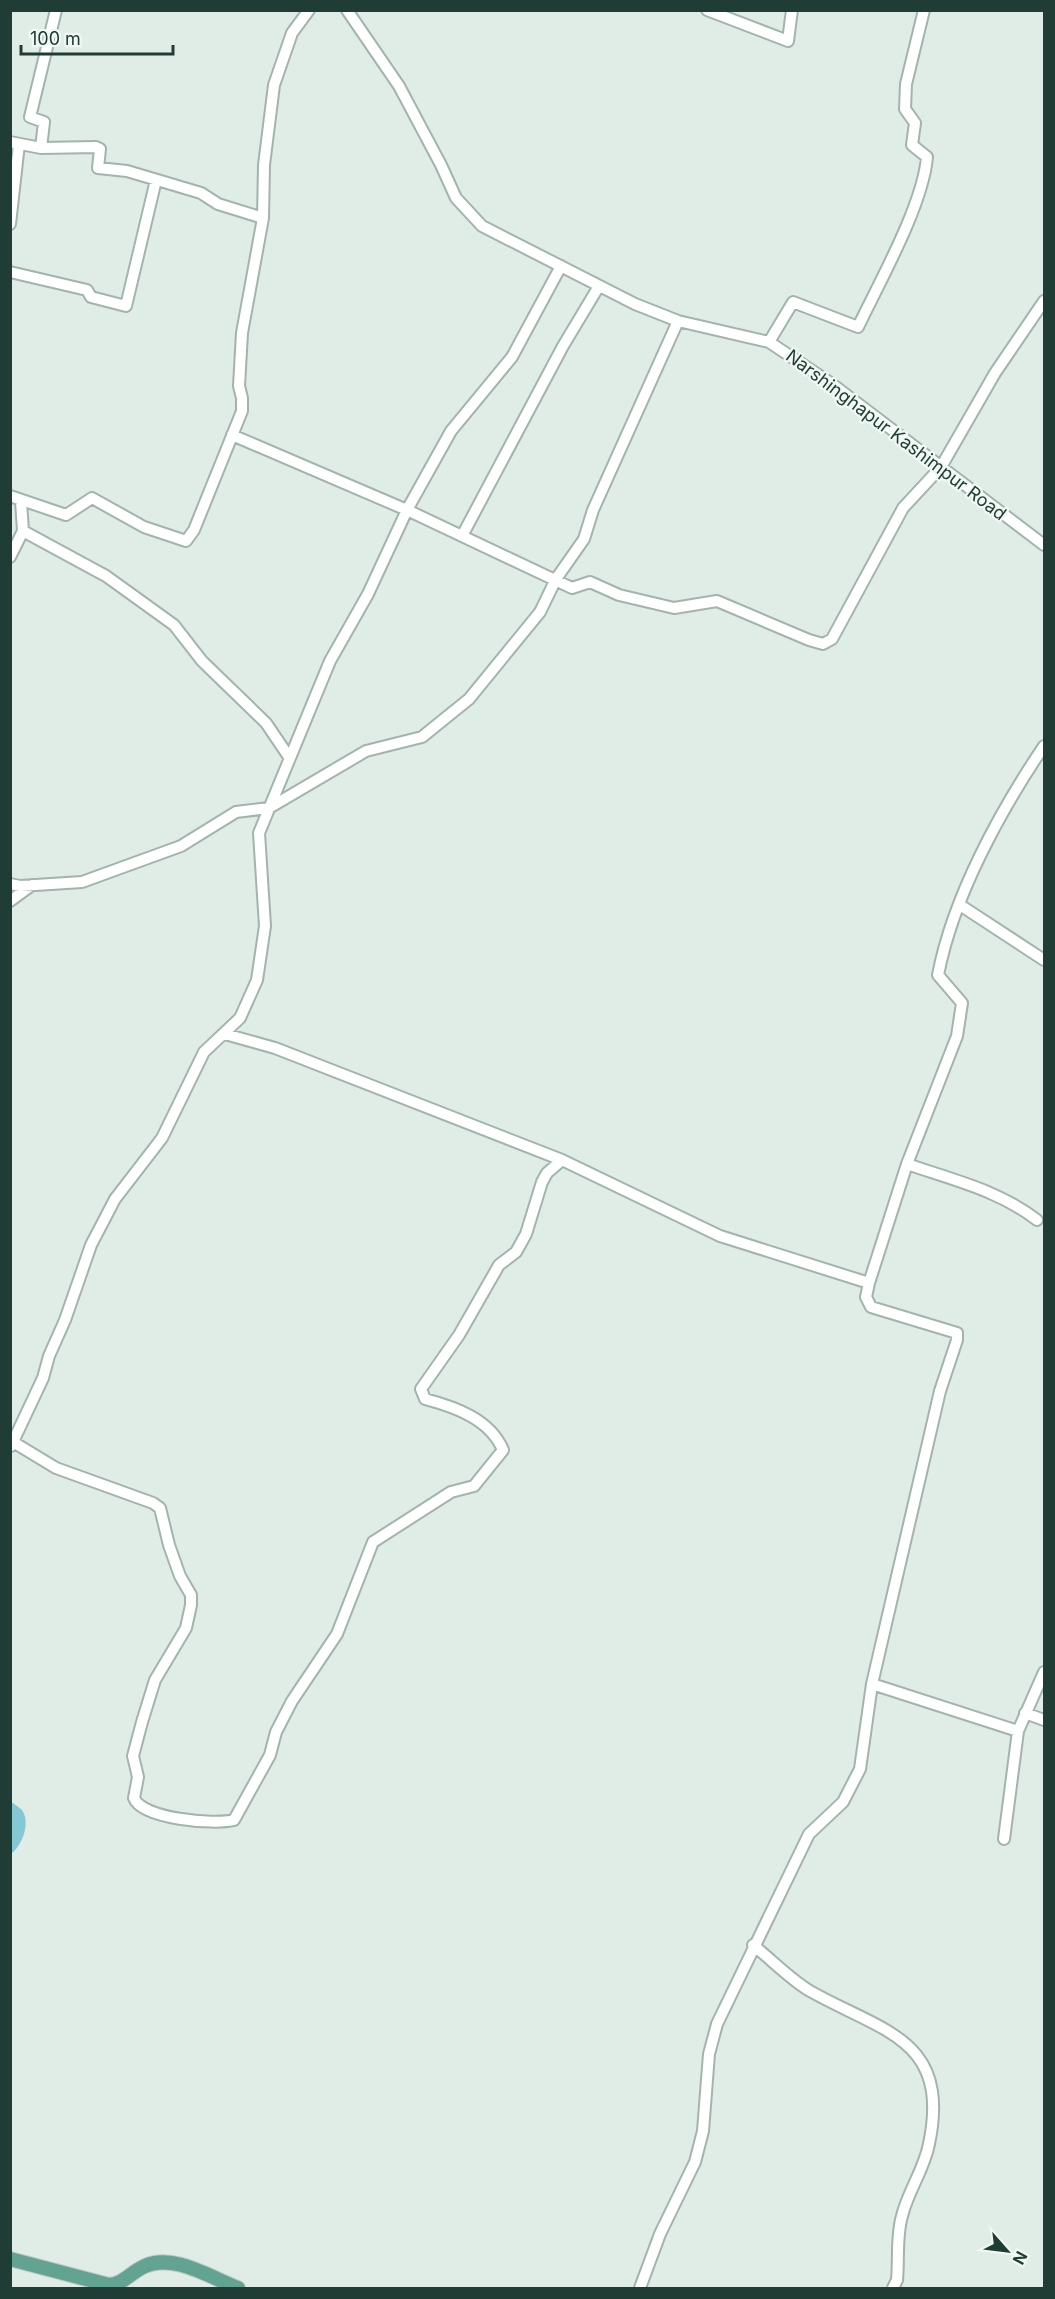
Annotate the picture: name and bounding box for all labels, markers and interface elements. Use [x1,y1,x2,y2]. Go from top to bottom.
scale bar [21,18,172,56]
text: 100 m [30,28,81,49]
street label: Narshinghapur Kashimpur Road [782,345,1011,524]
north arrow [977,2221,1037,2281]
text: N [1009,2248,1032,2268]

